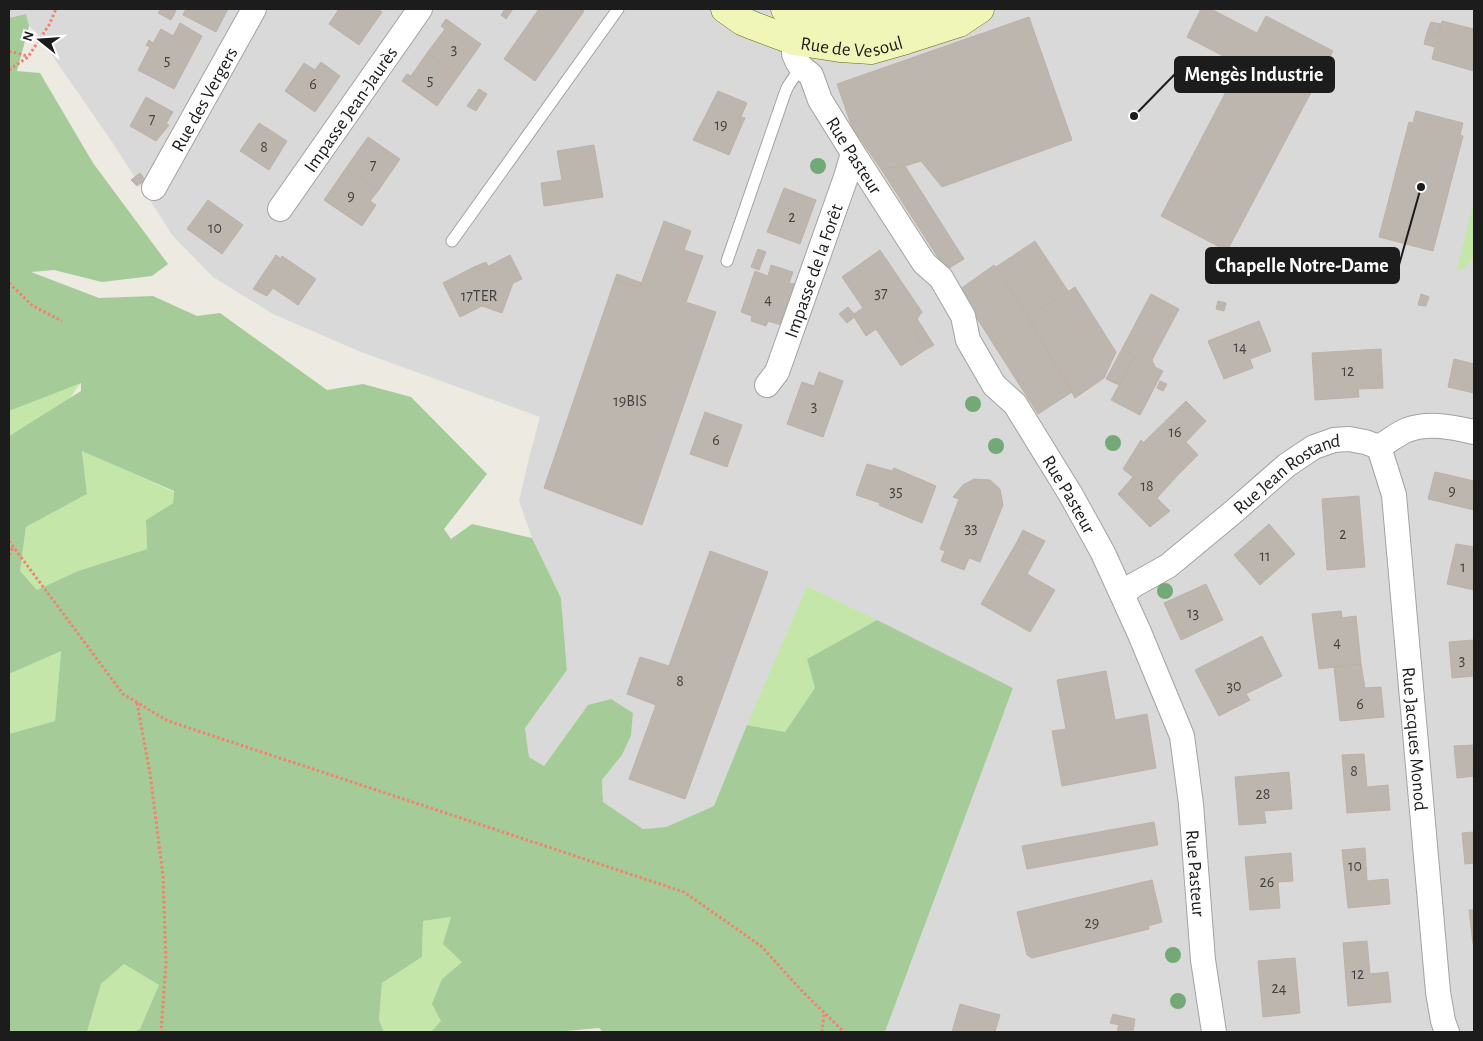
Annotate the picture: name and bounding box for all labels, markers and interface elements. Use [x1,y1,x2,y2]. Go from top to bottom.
north arrow [15,15,65,65]
text: N [20,30,37,43]
street label: Rue de Vesoul [799,33,905,61]
house number: 3 [451,41,457,57]
street label: Rue des Vergers [168,44,242,155]
street label: Impasse Jean-Jaurès [301,44,401,176]
house number: 5 [164,52,170,68]
callout: Mengès Industrie [1175,57,1334,92]
text: Mengès Industrie [1184,65,1324,85]
house number: 5 [427,72,433,88]
house number: 6 [309,76,317,92]
house number: 7 [149,111,156,127]
street label: Rue Pasteur [822,114,885,198]
house number: 19 [714,117,728,133]
house number: 8 [260,139,268,155]
house number: 7 [370,157,377,173]
house number: 9 [347,188,355,204]
street label: Impasse de la Forêt [782,202,847,340]
house number: 2 [788,209,796,225]
house number: 10 [208,220,222,236]
callout: Chapelle Notre-Dame [1206,248,1399,283]
text: Chapelle Notre-Dame [1215,256,1389,276]
house number: 37 [874,285,888,301]
house number: 17TER [461,288,497,304]
house number: 4 [764,291,772,307]
house number: 14 [1233,339,1247,355]
house number: 12 [1342,363,1354,379]
house number: 19BIS [613,393,647,409]
house number: 3 [811,398,817,414]
house number: 16 [1168,424,1182,440]
house number: 6 [712,432,720,448]
street label: Rue Jean Rostand [1230,432,1341,518]
street label: Rue Pasteur [1038,452,1098,537]
house number: 18 [1140,478,1154,494]
house number: 35 [889,483,903,499]
house number: 9 [1448,483,1456,499]
house number: 33 [964,520,978,536]
house number: 2 [1339,526,1347,542]
house number: 11 [1259,548,1271,564]
house number: 1 [1460,559,1466,575]
house number: 13 [1187,605,1199,621]
house number: 4 [1333,634,1341,650]
house number: 3 [1459,652,1465,668]
street label: Rue Jacques Monod [1398,666,1430,812]
house number: 8 [676,673,684,689]
house number: 30 [1226,678,1242,694]
house number: 6 [1356,696,1364,712]
house number: 8 [1350,763,1358,779]
house number: 28 [1256,786,1270,802]
street label: Rue Pasteur [1182,829,1208,917]
house number: 10 [1348,858,1362,874]
house number: 26 [1260,874,1274,890]
house number: 29 [1085,915,1099,931]
house number: 12 [1352,966,1364,982]
house number: 24 [1272,980,1287,996]

